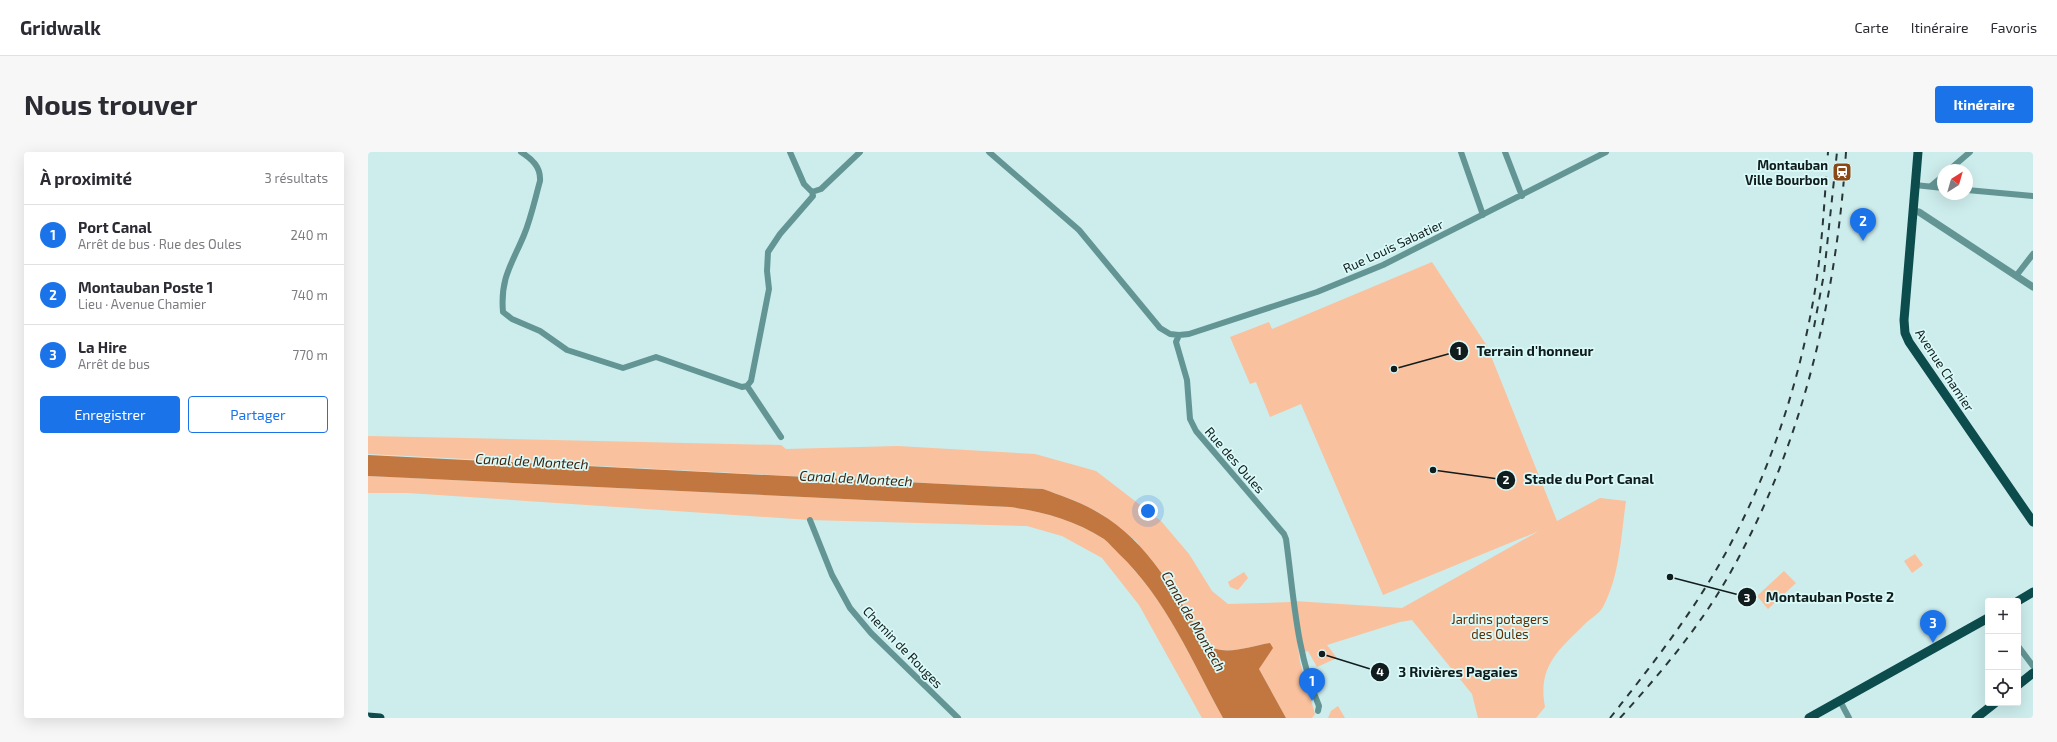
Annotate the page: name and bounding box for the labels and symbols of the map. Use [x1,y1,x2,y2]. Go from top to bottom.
place label: Montauban Ville Bourbon [1745,157,1828,188]
station icon: Montauban Ville Bourbon [1831,161,1853,183]
north arrow [1937,164,1973,200]
pin: 2 [1850,208,1876,241]
street label: Rue Louis Sabatier [1340,216,1446,276]
street label: Avenue Chamier [1912,326,1978,414]
callout: Terrain d'honneur [1449,338,1602,364]
text: Terrain d'honneur [1476,342,1594,359]
text: 1 [1456,343,1462,357]
street label: Rue des Oules [1202,424,1268,496]
water label: Canal de Montech [475,450,589,472]
water label: Canal de Montech [799,467,913,489]
callout: Stade du Port Canal [1496,467,1662,493]
text: Stade du Port Canal [1524,470,1654,487]
text: 2 [1503,472,1510,486]
your location [1138,501,1158,521]
water label: Canal de Montech [1158,568,1230,674]
callout: Montauban Poste 2 [1737,584,1902,610]
text: Montauban Poste 2 [1766,588,1894,605]
text: 3 [1744,590,1751,604]
street label: Chemin de Rouges [860,603,946,691]
pin: 3 [1920,610,1946,643]
park label: Jardins potagers des Oules [1451,611,1549,642]
callout: 3 Rivières Pagaies [1370,659,1526,685]
text: 3 Rivières Pagaies [1398,663,1518,680]
text: 4 [1376,664,1384,678]
pin: 1 [1299,668,1325,701]

